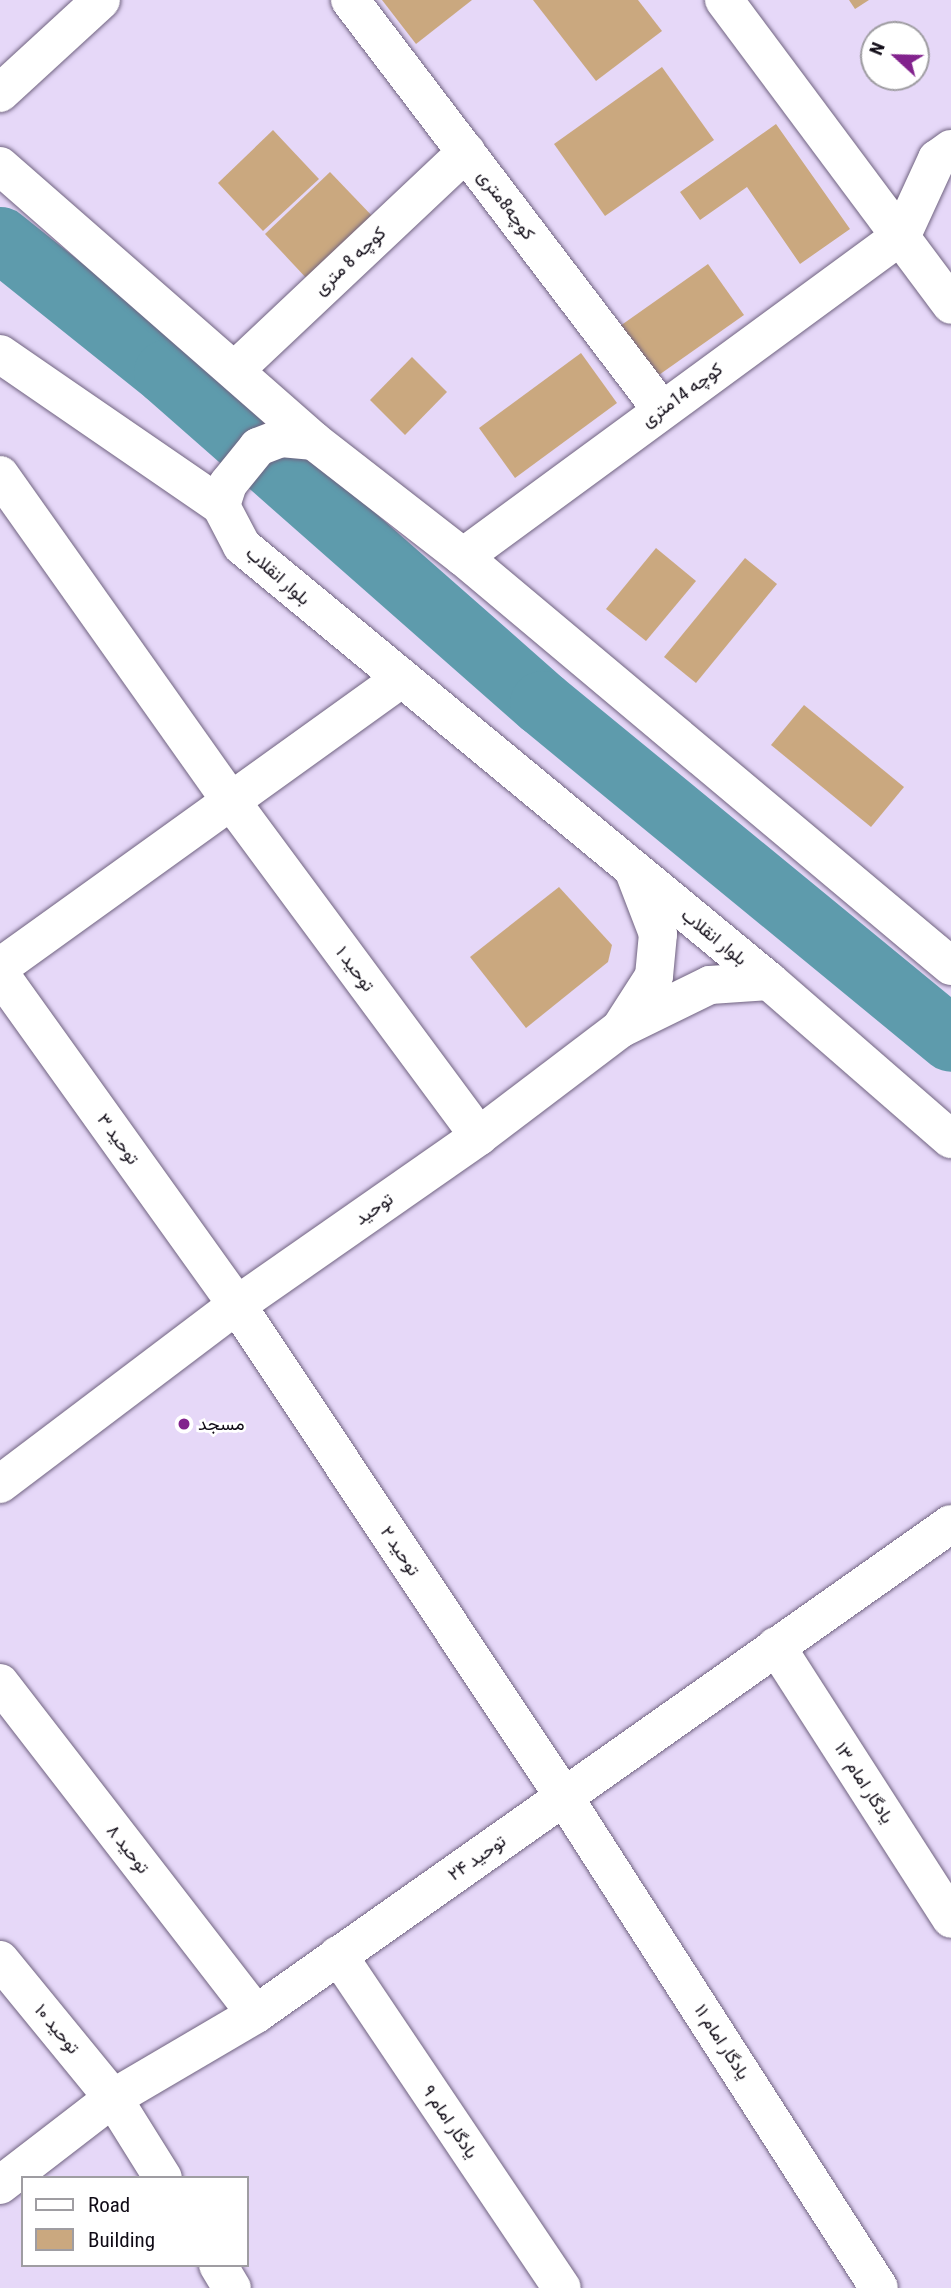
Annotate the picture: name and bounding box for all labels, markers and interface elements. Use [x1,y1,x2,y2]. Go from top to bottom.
north arrow [860,21,930,91]
text: N [864,39,890,58]
street label: کوچه8متری [473,166,539,244]
street label: کوچه 8 متری [310,222,390,300]
street label: کوچه 14متری [637,358,727,432]
street label: بلوار انقلاب [241,542,315,610]
street label: بلوار انقلاب [677,904,751,970]
street label: توحید ۱ [331,942,379,996]
street label: توحید ۳ [92,1109,144,1169]
street label: توحید [351,1188,397,1230]
place label: مسجد [198,1413,245,1435]
marker: مسجد [176,1416,192,1432]
street label: توحید ۲ [376,1522,424,1580]
street label: یادگار امام ۱۳ [830,1739,898,1827]
street label: توحید ۸ [102,1820,154,1878]
street label: توحید ۲۴ [444,1830,510,1886]
street label: توحید ۱۰ [30,2000,84,2058]
street label: یادگار امام ۱۱ [690,2000,754,2084]
street label: یادگار امام ۹ [418,2081,482,2163]
legend [21,2176,248,2267]
text: Road [88,2193,130,2217]
text: Building [88,2228,155,2252]

